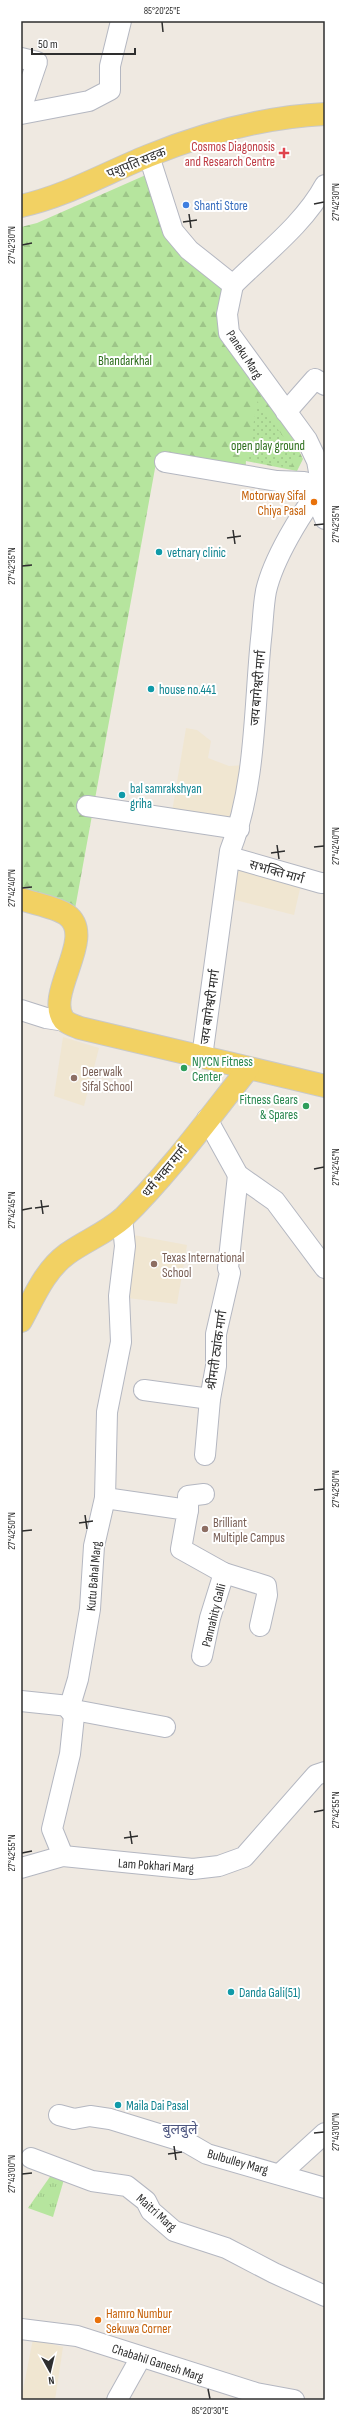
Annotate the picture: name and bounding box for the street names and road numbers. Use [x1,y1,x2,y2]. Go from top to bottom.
street label: पशुपति सडक [105,143,169,182]
street label: Paneku Marg [223,327,266,382]
street label: जय बागेश्वरी मार्ग [247,649,269,726]
street label: सभक्ति मार्ग [248,857,307,888]
street label: जय बागेश्वरी मार्ग [197,968,223,1046]
street label: धर्म भक्त मार्ग [139,1142,191,1200]
street label: श्रीमती ट्यांक मार्ग [203,1308,231,1391]
street label: Kutu Bahal Marg [83,1541,105,1612]
street label: Pannahity Galli [198,1582,230,1648]
street label: Lam Pokhari Marg [117,1855,194,1877]
street label: Bulbulley Marg [205,2146,270,2178]
street label: Maitri Marg [133,2191,180,2235]
street label: Chabahil Ganesh Marg [110,2341,206,2385]

